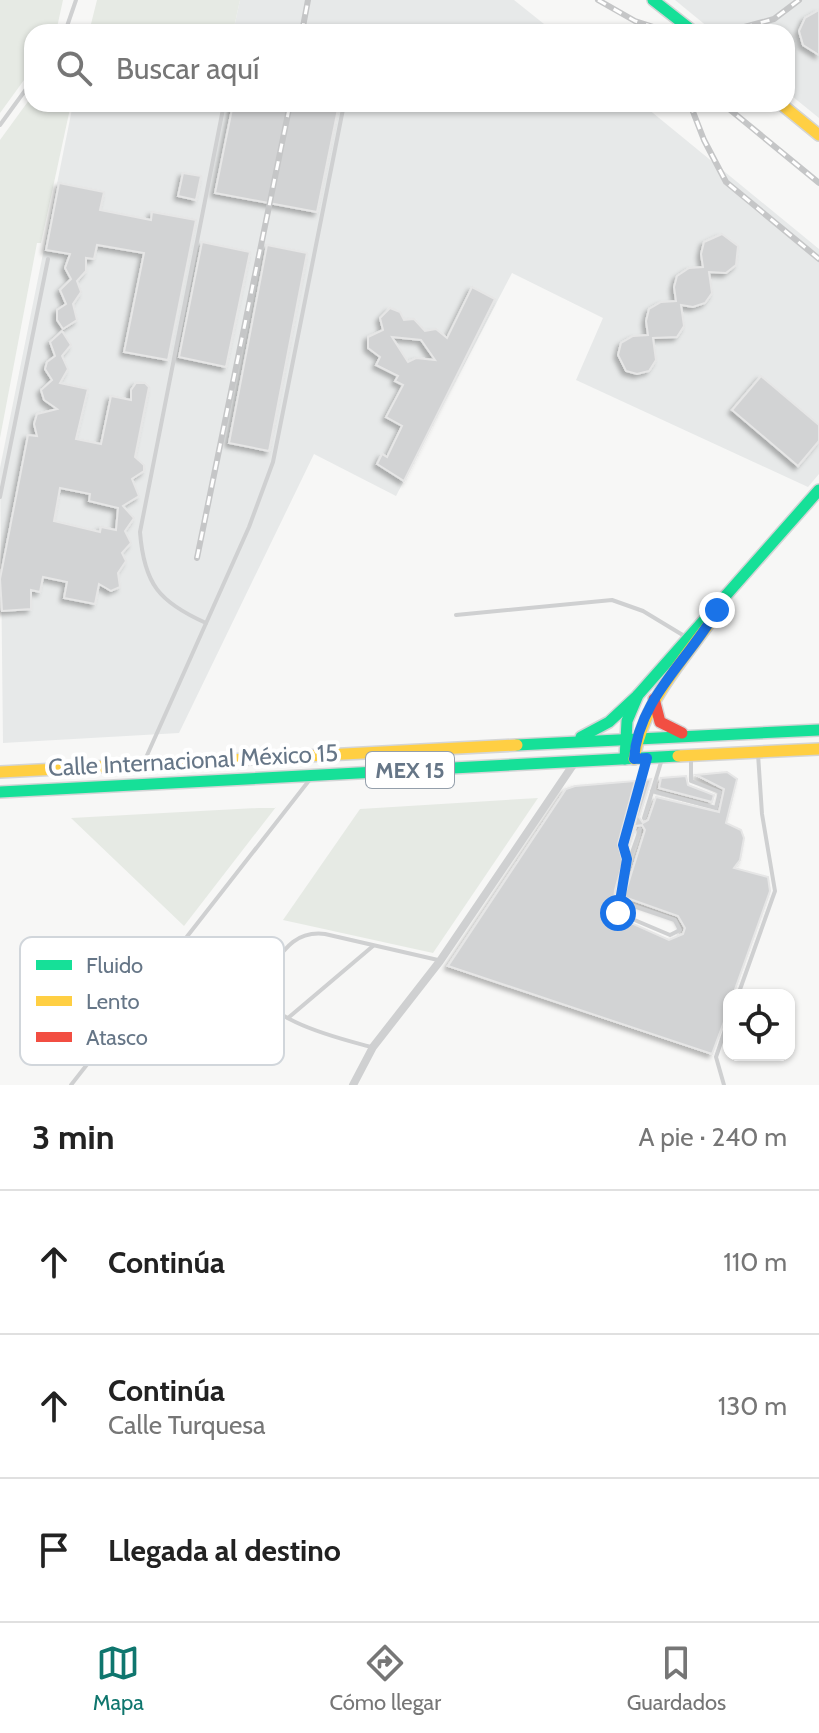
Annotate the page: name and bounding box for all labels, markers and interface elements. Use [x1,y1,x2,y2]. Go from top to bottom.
search box [24,24,795,112]
icon: search [52,46,96,90]
text: Buscar aquí [116,50,259,87]
route end [699,592,735,628]
street label: Calle Internacional México 15 [47,738,339,782]
road number: MEX 15 [366,752,454,788]
route start [600,895,636,931]
legend [20,937,284,1065]
text: Fluido [86,952,143,979]
text: Lento [86,988,140,1015]
map controls [723,989,795,1061]
button: locate [723,989,795,1061]
text: Atasco [86,1024,148,1051]
text: 3 min [32,1116,114,1158]
text: A pie · 240 m [638,1121,787,1153]
icon: ahead [32,1240,76,1284]
text: Continúa [108,1244,225,1281]
text: 110 m [723,1246,787,1278]
text: Continúa [108,1372,225,1409]
icon: ahead [32,1384,76,1428]
text: 130 m [718,1390,787,1422]
text: Calle Turquesa [108,1409,266,1441]
icon: arrive [32,1528,76,1572]
text: Llegada al destino [108,1532,341,1569]
tab: Mapa [93,1641,144,1716]
tab: Cómo llegar [329,1641,441,1716]
tab: Guardados [627,1641,726,1716]

